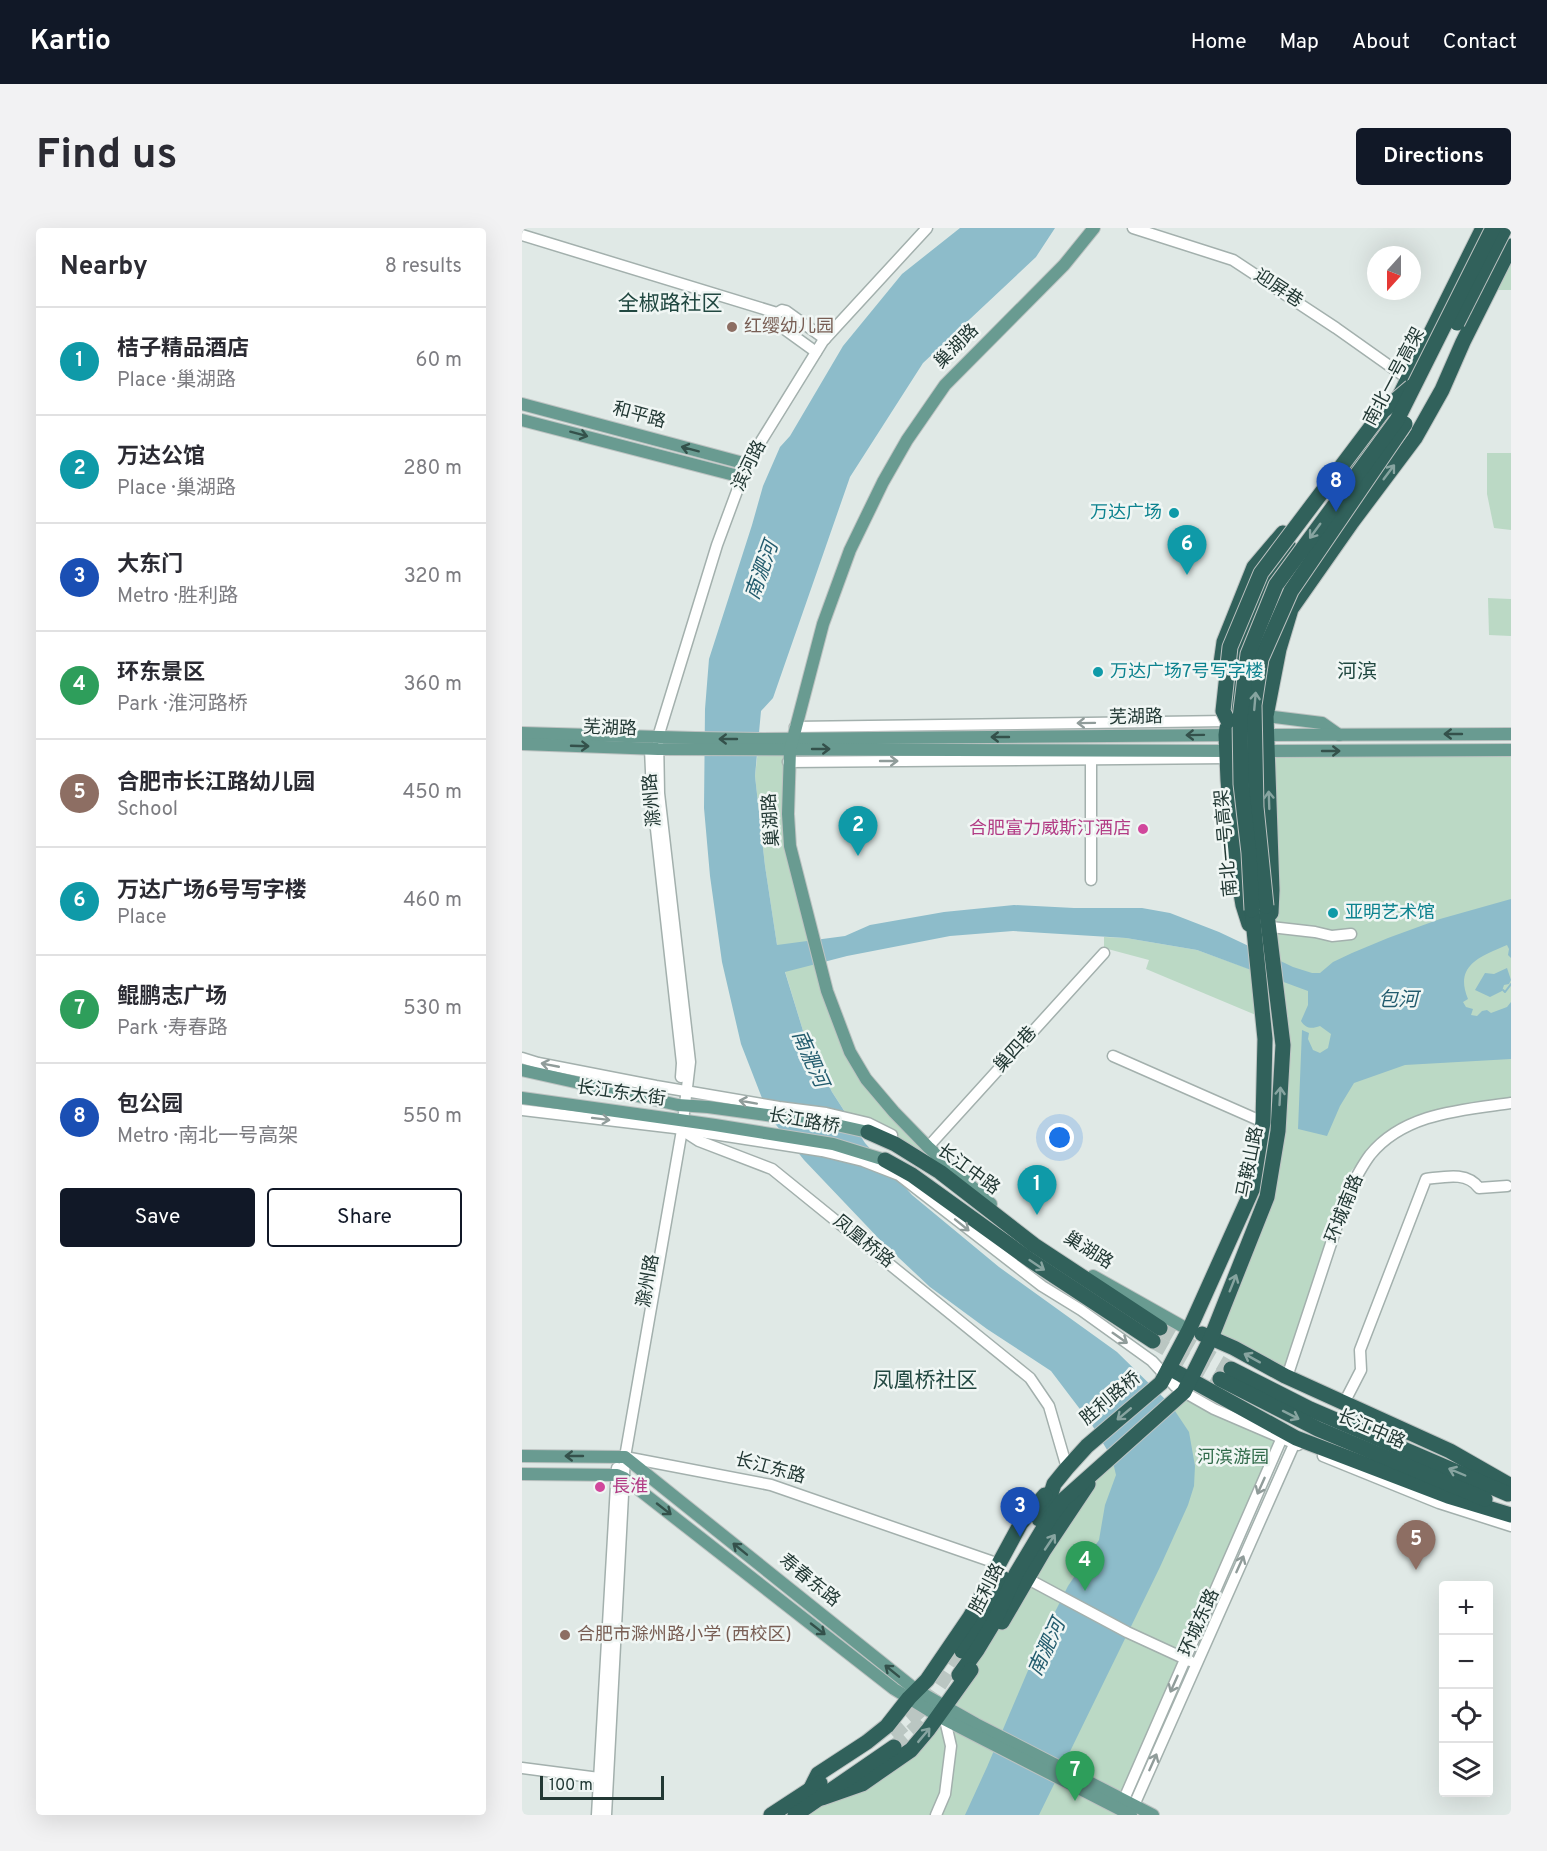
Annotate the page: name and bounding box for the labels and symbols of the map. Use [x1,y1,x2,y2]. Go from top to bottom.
north arrow [1367,246,1421,300]
street label: 迎屏巷 [1249,265,1307,313]
district label: 全椒路社区 [618,291,723,318]
place label: 红缨幼儿园 [744,316,834,339]
marker: 红缨幼儿园 [725,320,739,334]
street label: 巢湖路 [930,320,984,374]
street label: 南北一号高架 [1359,324,1431,430]
street label: 和平路 [610,398,668,434]
one-way arrow [569,429,588,441]
street label: 滨河路 [728,437,772,495]
one-way arrow [681,443,700,454]
pin: 8 [1316,462,1356,512]
one-way arrow [1383,464,1396,480]
place label: 万达广场 [1090,502,1162,525]
marker: 万达广场 [1167,506,1181,520]
one-way arrow [1309,523,1322,539]
pin: 6 [1168,526,1206,575]
water label: 南淝河 [741,535,787,604]
district label: 河滨 [1337,660,1377,686]
place label: 万达广场7号写字楼 [1110,661,1263,684]
marker: 万达广场7号写字楼 [1091,665,1105,679]
one-way arrow [1250,692,1261,712]
street label: 芜湖路 [1109,706,1163,730]
street label: 芜湖路 [583,717,637,741]
one-way arrow [1076,717,1096,729]
one-way arrow [1443,728,1463,740]
one-way arrow [1185,729,1205,741]
one-way arrow [990,731,1010,743]
one-way arrow [719,733,739,745]
one-way arrow [570,740,590,751]
one-way arrow [810,743,830,755]
one-way arrow [1320,745,1340,757]
one-way arrow [878,755,898,767]
street label: 滁州路 [639,772,667,828]
street label: 南北一号高架 [1211,788,1243,898]
one-way arrow [1263,791,1275,811]
street label: 巢湖路 [759,792,785,848]
pin: 2 [838,806,878,856]
place label: 合肥富力威斯汀酒店 [969,818,1131,841]
marker: 合肥富力威斯汀酒店 [1136,822,1150,836]
place label: 亚明艺术馆 [1345,902,1435,925]
marker: 亚明艺术馆 [1326,906,1340,920]
water label: 包河 [1378,988,1422,1014]
street label: 巢四巷 [989,1022,1043,1078]
water label: 南淝河 [785,1026,835,1095]
one-way arrow [541,1059,561,1070]
street label: 长江东大街 [575,1076,667,1112]
one-way arrow [1275,1086,1286,1106]
one-way arrow [739,1096,758,1107]
street label: 长江路桥 [767,1104,841,1140]
one-way arrow [590,1114,610,1125]
your location [1045,1123,1074,1152]
street label: 马鞍山路 [1233,1124,1269,1200]
street label: 长江中路 [932,1140,1004,1200]
pin: 1 [1018,1166,1056,1215]
street label: 环城南路 [1321,1171,1369,1247]
street label: 凤凰桥路 [828,1210,898,1274]
one-way arrow [954,1218,970,1231]
street label: 巢湖路 [1059,1227,1117,1275]
street label: 滁州路 [633,1252,665,1310]
one-way arrow [1028,1259,1045,1271]
one-way arrow [1228,1275,1239,1293]
one-way arrow [1112,1332,1128,1344]
one-way arrow [1244,1352,1261,1364]
street label: 胜利路桥 [1076,1367,1146,1431]
district label: 凤凰桥社区 [873,1368,978,1395]
street label: 长江中路 [1333,1405,1409,1455]
one-way arrow [1117,1407,1132,1421]
one-way arrow [1282,1409,1299,1421]
park label: 河滨游园 [1197,1447,1269,1470]
street label: 长江东路 [732,1449,808,1489]
one-way arrow [564,1450,584,1462]
one-way arrow [1449,1466,1467,1477]
place label: 長淮 [612,1476,648,1499]
one-way arrow [1254,1477,1265,1495]
marker: 長淮 [593,1480,607,1494]
pin: 3 [1000,1488,1040,1537]
one-way arrow [656,1503,672,1516]
pin: 5 [1396,1520,1436,1570]
one-way arrow [1044,1534,1056,1551]
one-way arrow [732,1542,748,1555]
pin: 4 [1066,1542,1104,1591]
street label: 寿春东路 [774,1549,844,1613]
one-way arrow [1236,1555,1247,1573]
street label: 胜利路 [965,1560,1011,1618]
street label: 环城东路 [1175,1585,1225,1661]
water label: 南淝河 [1024,1612,1074,1681]
one-way arrow [810,1623,826,1636]
place label: 合肥市滁州路小学 (西校区) [577,1624,792,1647]
marker: 合肥市滁州路小学 (西校区) [558,1628,572,1642]
one-way arrow [884,1664,900,1677]
one-way arrow [1167,1674,1179,1692]
one-way arrow [917,1727,930,1743]
pin: 7 [1056,1752,1094,1801]
one-way arrow [1148,1753,1159,1771]
scale bar [540,1773,664,1800]

